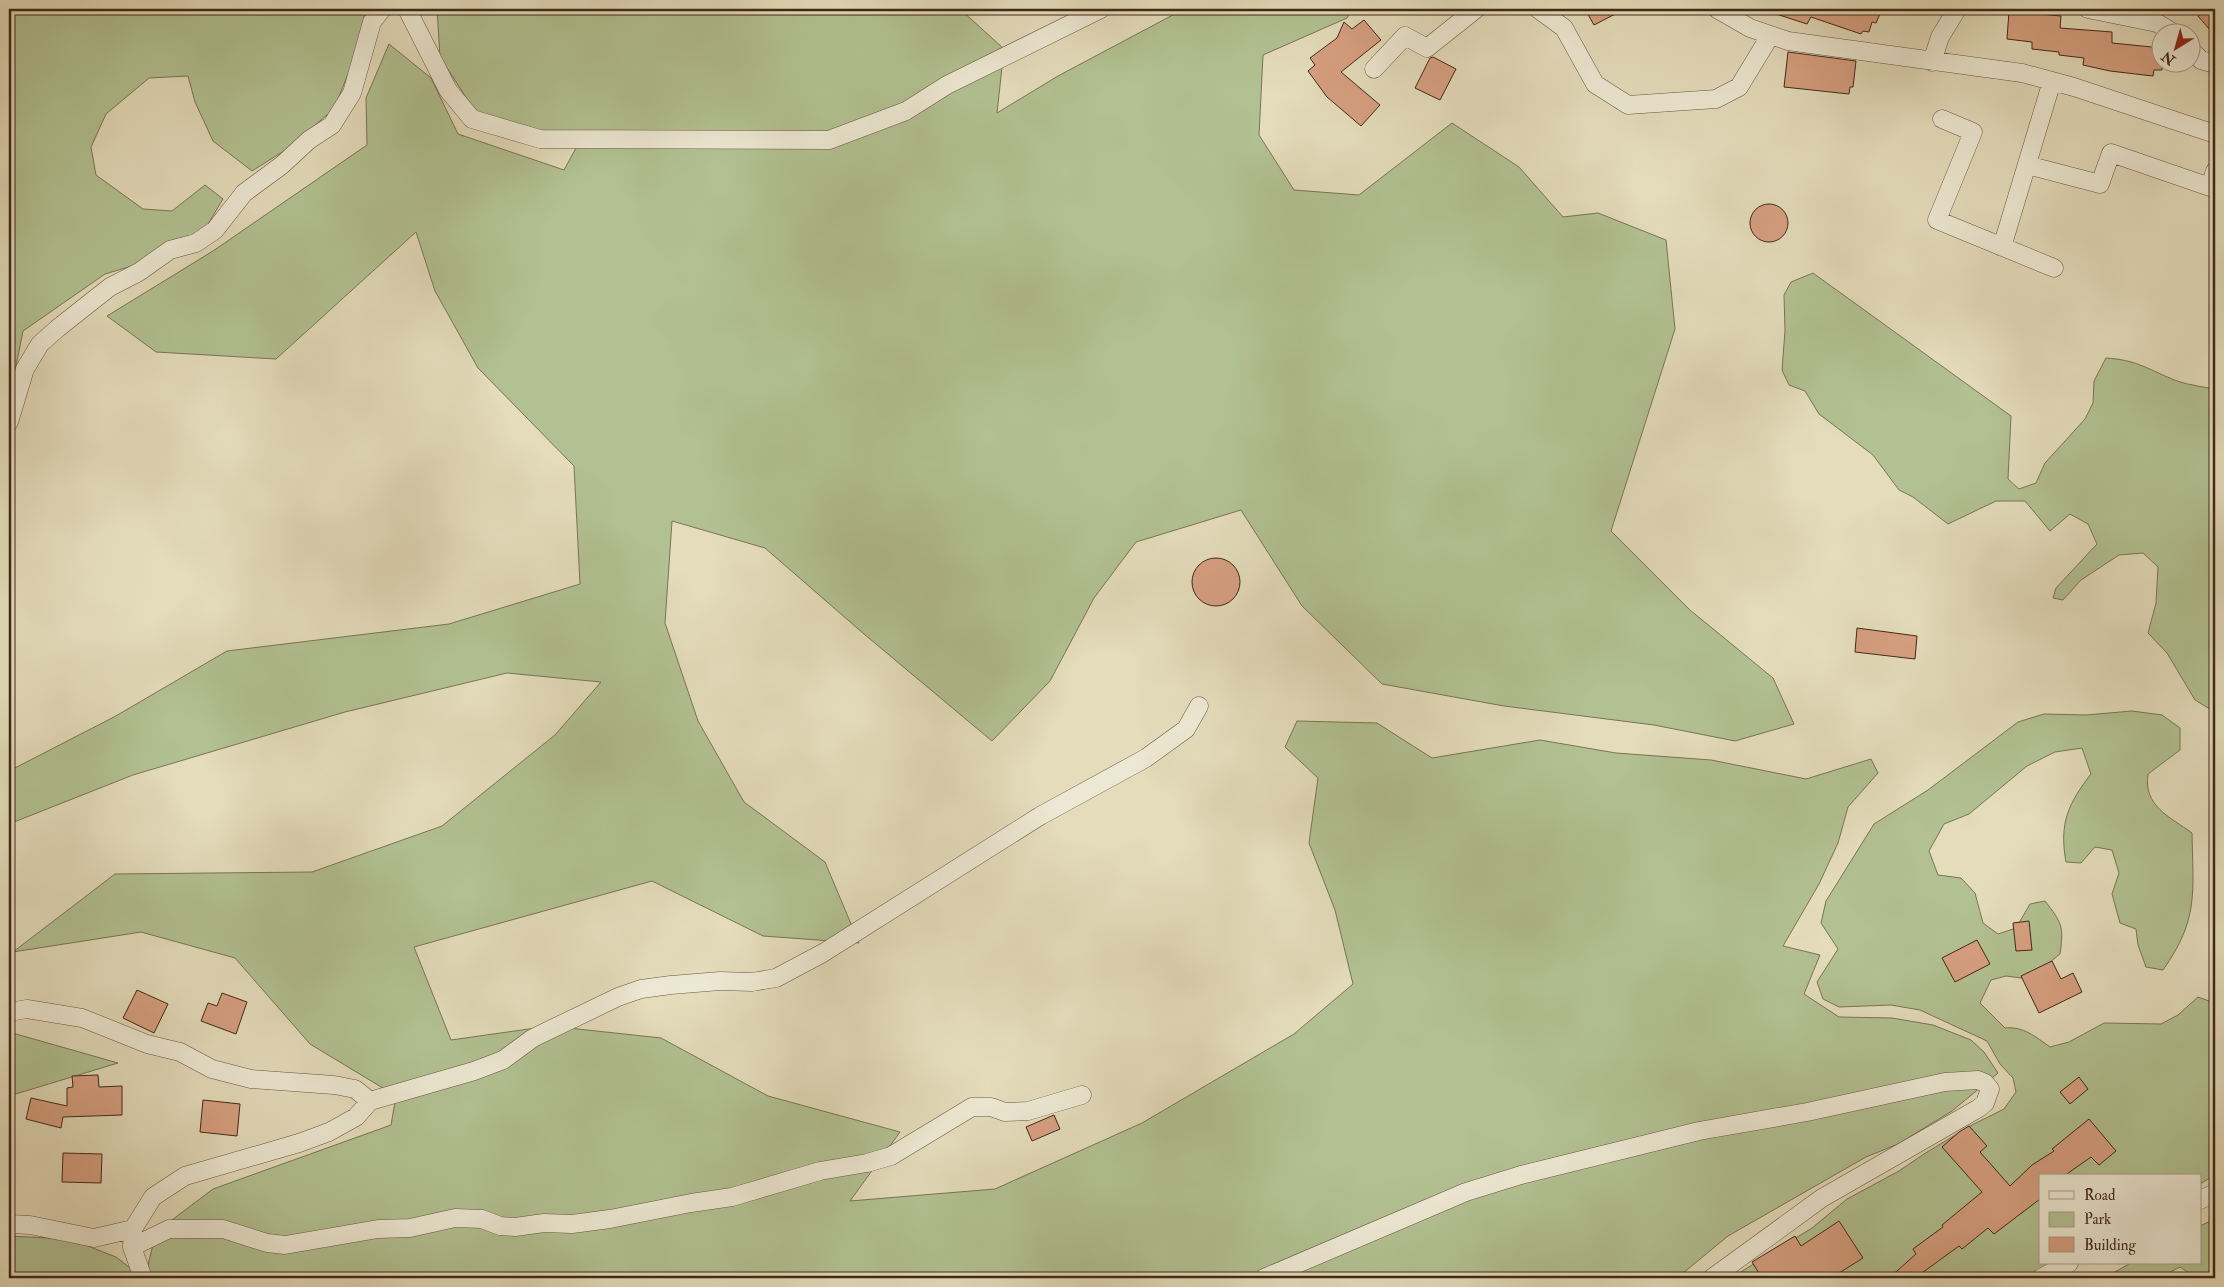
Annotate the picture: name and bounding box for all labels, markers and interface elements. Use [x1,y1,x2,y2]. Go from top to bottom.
north arrow [2152,22,2202,72]
text: N [2158,47,2179,69]
legend [2039,1174,2202,1264]
text: Road [2084,1186,2116,1205]
text: Park [2084,1210,2111,1229]
text: Building [2084,1236,2136,1255]

